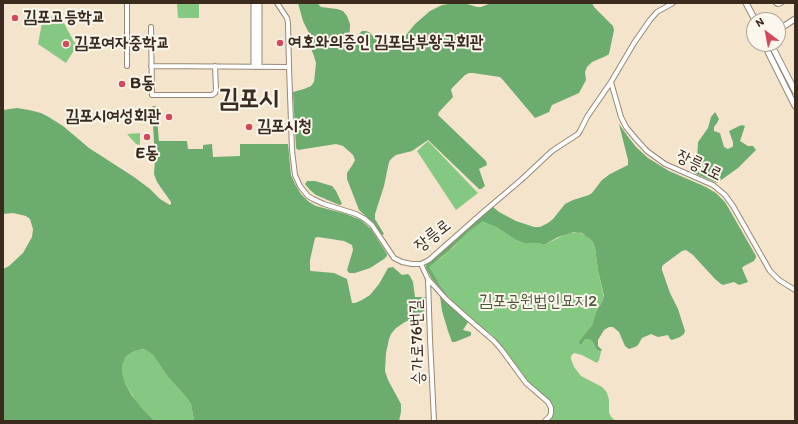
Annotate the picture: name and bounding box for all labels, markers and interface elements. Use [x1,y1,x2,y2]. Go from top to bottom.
place label: 김포고등학교 [23,8,105,28]
north arrow [746,12,786,52]
marker: 김포고등학교 [10,13,20,23]
text: N [753,15,767,30]
place label: 여호와의증인 김포남부왕국회관 [288,33,483,53]
place label: 김포여자중학교 [74,34,170,54]
marker: 여호와의증인 김포남부왕국회관 [275,38,285,48]
marker: 김포여자중학교 [61,39,71,49]
place label: B동 [130,74,155,94]
marker: B동 [117,79,127,89]
district label: 김포시 [219,85,279,115]
place label: 김포시여성회관 [65,107,161,127]
marker: 김포시여성회관 [164,112,174,122]
place label: 김포시청 [257,117,312,137]
marker: 김포시청 [244,122,254,132]
marker: E동 [142,132,152,142]
place label: E동 [135,144,159,164]
street label: 장릉1로 [673,146,725,186]
street label: 장릉로 [411,215,455,257]
park label: 김포공원법인묘지2 [479,292,597,312]
street label: 승가로76번길 [406,299,430,385]

